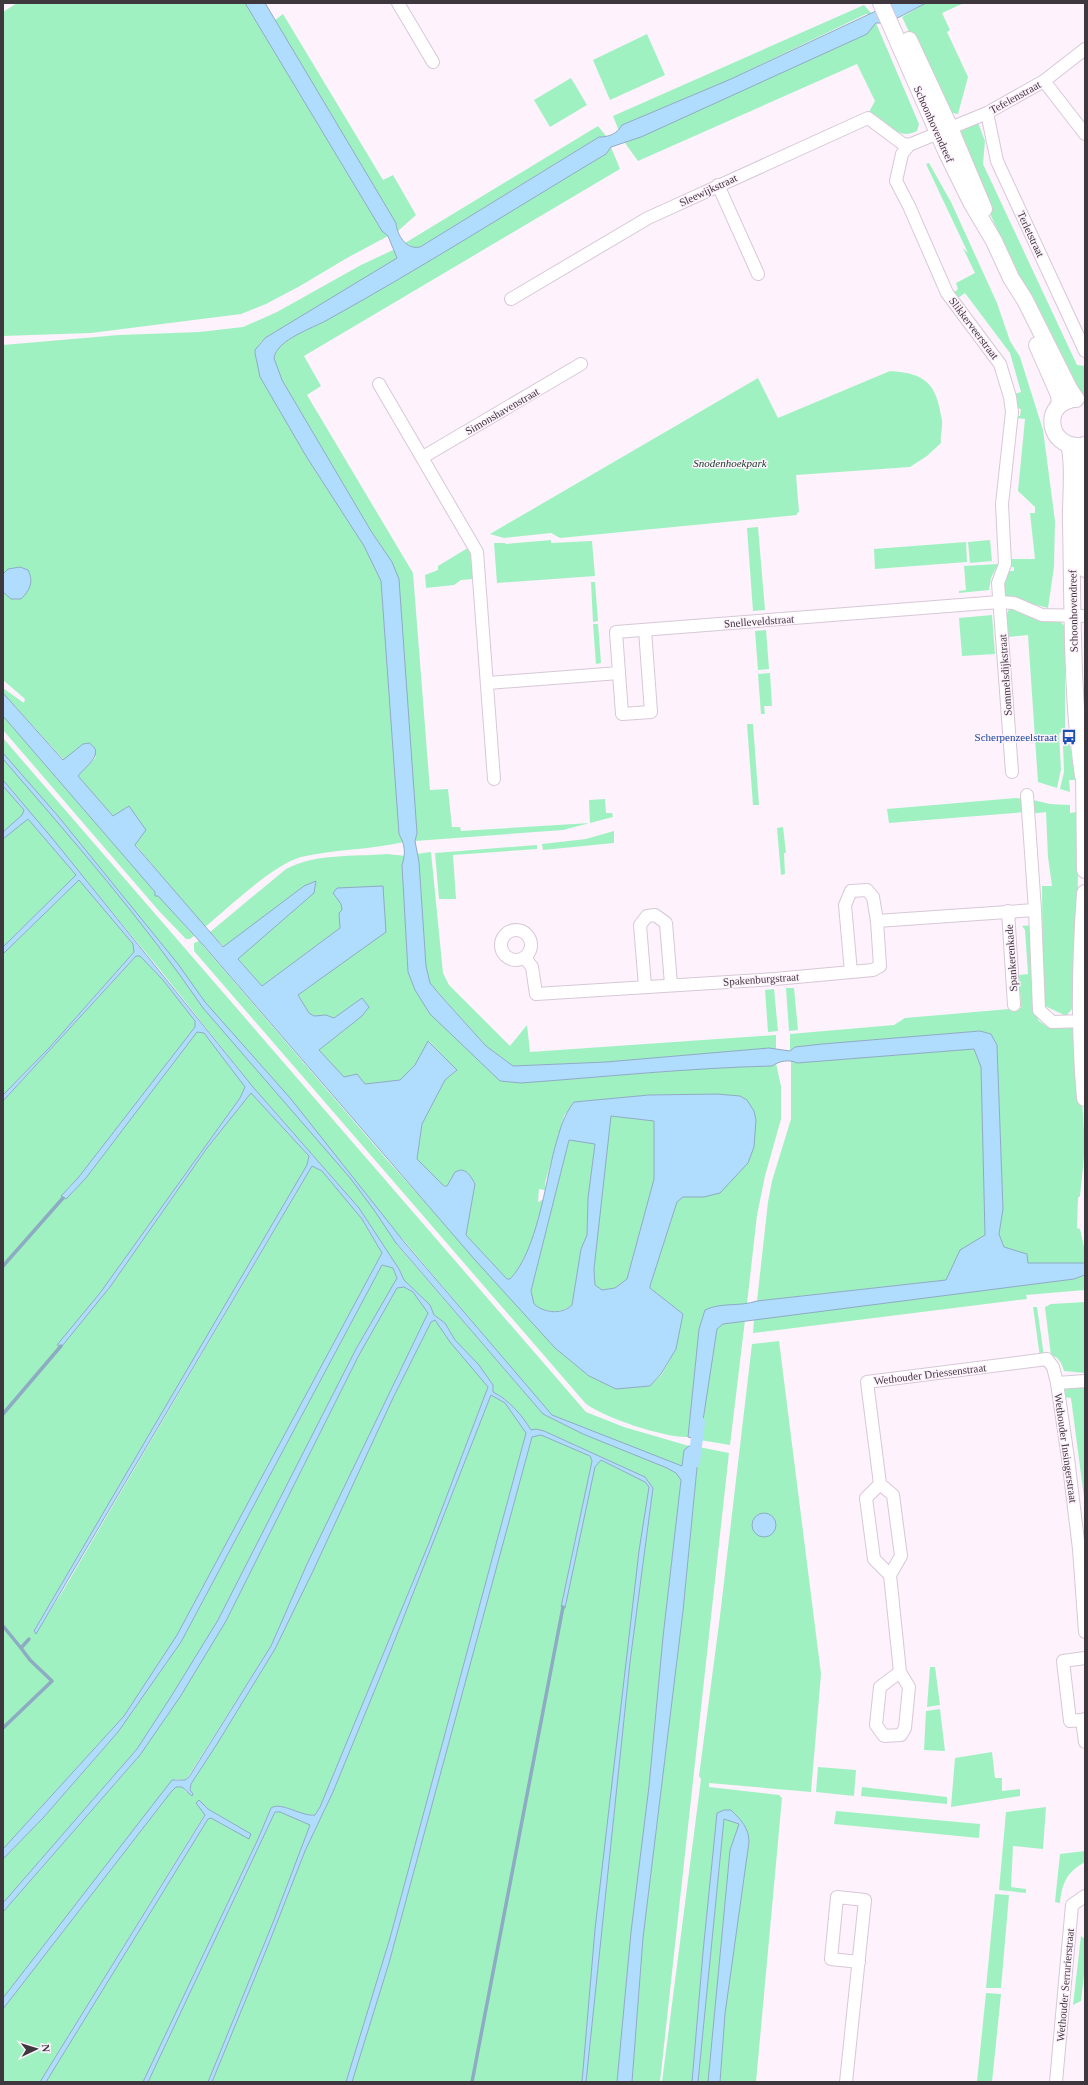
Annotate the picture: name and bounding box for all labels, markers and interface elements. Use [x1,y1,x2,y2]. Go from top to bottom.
street label: Tefelenstraat [987,78,1043,116]
street label: Schoonhovendreef [912,84,956,164]
street label: Sleewijkstraat [677,171,739,209]
street label: Terletstraat [1015,209,1047,259]
street label: Slikkerveerstraat [947,295,1001,361]
street label: Simonshavenstraat [463,385,541,437]
park label: Snodenhoekpark [693,457,768,469]
street label: Schoonhovendreef [1066,569,1080,652]
street label: Snelleveldstraat [724,613,794,629]
street label: Sommelsdijkstraat [996,634,1014,716]
bus stop icon: Scherpenzeelstraat [1060,728,1078,746]
place label: Scherpenzeelstraat [975,731,1057,743]
street label: Spankerenkade [1003,924,1019,992]
street label: Spakenburgstraat [723,970,799,988]
street label: Wethouder Driessenstraat [873,1361,987,1387]
street label: Wethouder Insingerstraat [1052,1392,1080,1504]
street label: Wethouder Serrurierstraat [1054,1928,1076,2042]
north arrow [16,2029,56,2069]
text: N [40,2044,52,2053]

